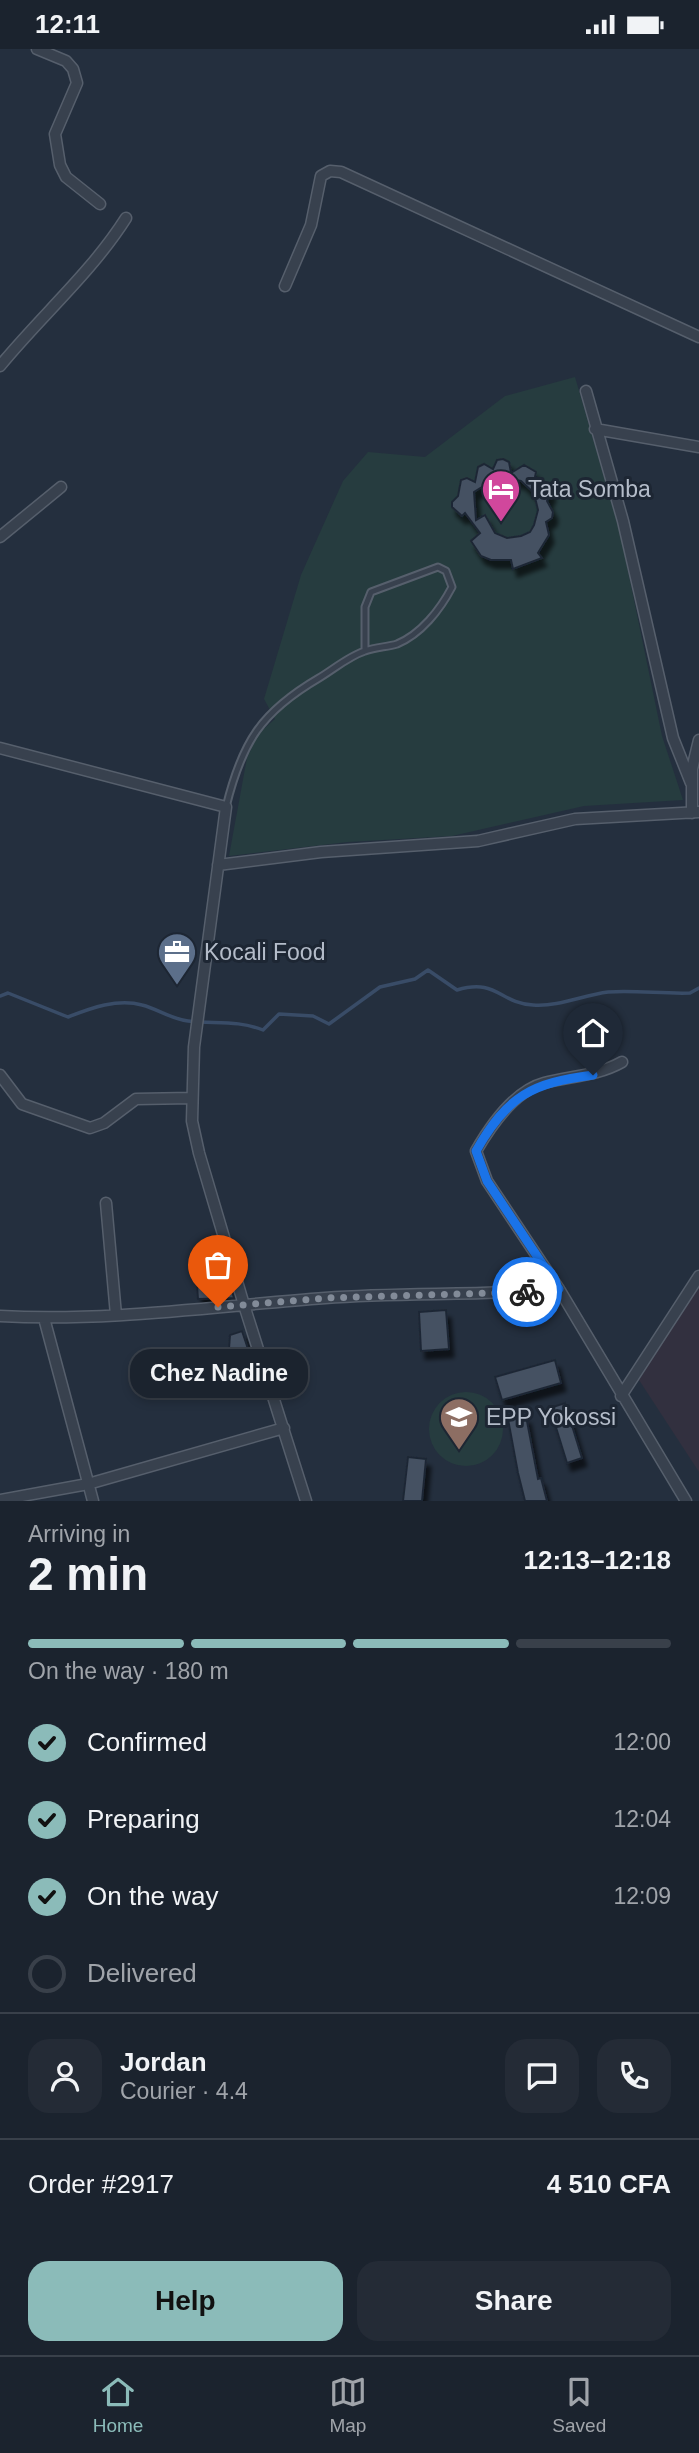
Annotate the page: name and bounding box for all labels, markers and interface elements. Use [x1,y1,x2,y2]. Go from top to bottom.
text: 12:11 [35,9,100,39]
hotel icon: Tata Somba [480,468,522,523]
place label: Tata Somba [528,476,651,502]
office icon: Kocali Food [156,931,198,986]
place label: Kocali Food [204,939,325,965]
pin [563,1003,623,1075]
icon: home [574,1014,612,1052]
pin [188,1235,248,1307]
icon: bag [199,1246,237,1284]
courier [492,1257,562,1327]
icon: bike [508,1273,546,1311]
callout: Chez Nadine [129,1349,307,1398]
text: Chez Nadine [150,1360,288,1386]
school or university icon: EPP Yokossi [438,1396,480,1451]
place label: EPP Yokossi [486,1404,616,1430]
text: Arriving in [28,1521,130,1547]
text: 12:13–12:18 [524,1545,671,1575]
text: 2 min [28,1548,148,1600]
text: On the way · 180 m [28,1658,229,1684]
icon: check [28,1724,66,1762]
text: Confirmed [87,1727,207,1757]
text: 12:00 [613,1729,671,1755]
icon: check [28,1801,66,1839]
text: Preparing [87,1804,200,1834]
text: 12:04 [613,1806,671,1832]
icon: check [28,1878,66,1916]
text: On the way [87,1881,219,1911]
text: 12:09 [613,1883,671,1909]
text: Delivered [87,1958,197,1988]
button: person [28,2039,102,2113]
button: chat [505,2039,579,2113]
button: phone [597,2039,671,2113]
text: Jordan [120,2047,207,2077]
text: Courier · 4.4 [120,2078,248,2104]
text: Order #2917 [28,2169,174,2199]
text: 4 510 CFA [547,2169,671,2199]
button: Help [28,2261,343,2341]
button: Share [357,2261,671,2341]
tab: Home [93,2373,143,2437]
tab: Map [329,2373,367,2437]
tab: Saved [552,2373,606,2437]

